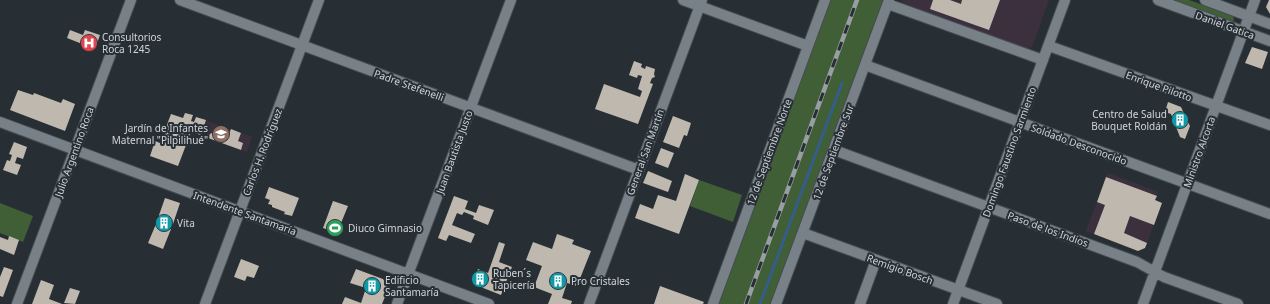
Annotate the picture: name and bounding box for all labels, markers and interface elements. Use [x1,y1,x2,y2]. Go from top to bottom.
street label: Daniel Gatica [1193,8,1257,42]
place label: Consultorios Roca 1245 [102,30,162,56]
hospital icon: Consultorios Roca 1245 [79,33,99,53]
street label: Padre Stefenelli [372,66,446,104]
street label: Enrique Pilotto [1124,68,1194,104]
street label: Domingo Faustino Sarmiento [979,85,1039,219]
street label: 12 de Septiembre Norte [743,97,795,207]
street label: 12 de Septiembre Sur [809,102,857,202]
street label: Julio Argentino Roca [51,105,97,200]
street label: Carlos H. Rodríguez [239,106,285,198]
street label: General San Martín [623,107,667,197]
place label: Centro de Salud Bouquet Roldán [1091,107,1167,133]
street label: Juan Bautista Justo [432,108,476,197]
building icon: Centro de Salud Bouquet Roldán [1170,110,1190,130]
street label: Ministro Alcorta [1180,115,1218,189]
street label: Soldado Desconocido [1029,120,1129,168]
place label: Jardín de Infantes Maternal "Pilpilihué" [112,121,208,147]
school or university icon: Jardín de Infantes Maternal "Pilpilihué" [211,124,231,144]
street label: Intendente Santamaría [192,188,298,238]
street label: Paso de los Indios [1006,208,1090,250]
building icon: Vita [154,213,174,233]
place label: Vita [177,216,195,230]
sports icon: Diuco Gimnasio [325,218,345,238]
place label: Diuco Gimnasio [348,221,422,235]
street label: Remigio Bosch [865,251,935,287]
place label: Ruben´s Tapicería [493,266,535,292]
building icon: Ruben´s Tapicería [470,269,490,289]
building icon: Pro Cristales [548,271,568,291]
place label: Edificio Santamaría [385,273,439,299]
place label: Pro Cristales [571,274,630,288]
building icon: Edificio Santamaría [362,276,382,296]

